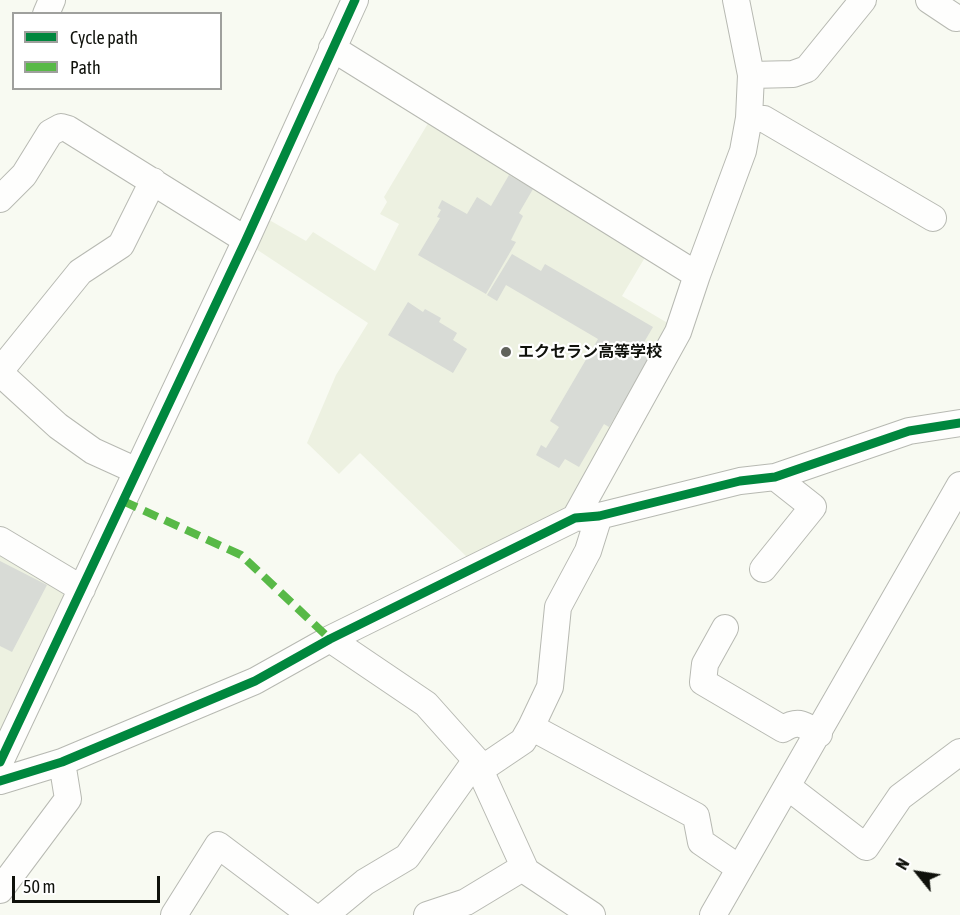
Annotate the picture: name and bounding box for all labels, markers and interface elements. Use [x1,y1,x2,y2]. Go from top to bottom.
legend [12,12,222,90]
text: Cycle path [70,27,138,48]
text: Path [70,57,101,78]
place label: エクセラン高等学校 [518,342,662,362]
marker: エクセラン高等学校 [499,345,513,359]
north arrow [888,843,948,903]
text: N [892,855,913,873]
scale bar [15,864,164,902]
text: 50 m [23,876,55,897]

